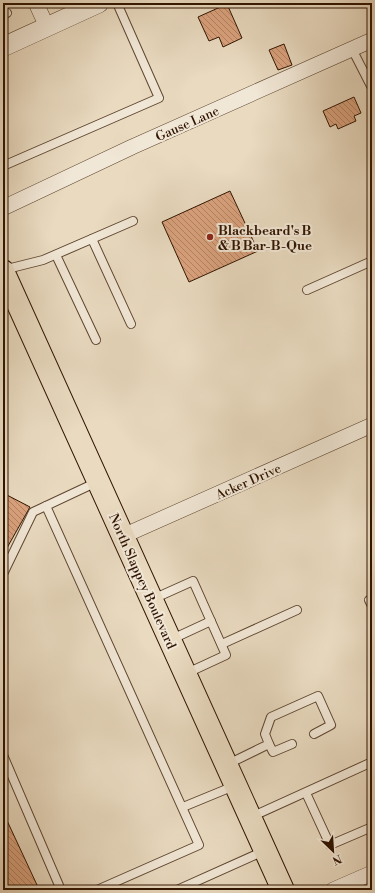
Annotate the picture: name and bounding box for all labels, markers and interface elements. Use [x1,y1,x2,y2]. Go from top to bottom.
street label: Gause Lane [153,103,222,145]
place label: Blackbeard's B & B Bar-B-Que [218,223,312,254]
marker: Blackbeard's B & B Bar-B-Que [205,232,215,242]
street label: Acker Drive [212,460,284,504]
street label: North Slappey Boulevard [105,511,179,652]
north arrow [313,831,353,871]
text: N [330,851,344,867]

